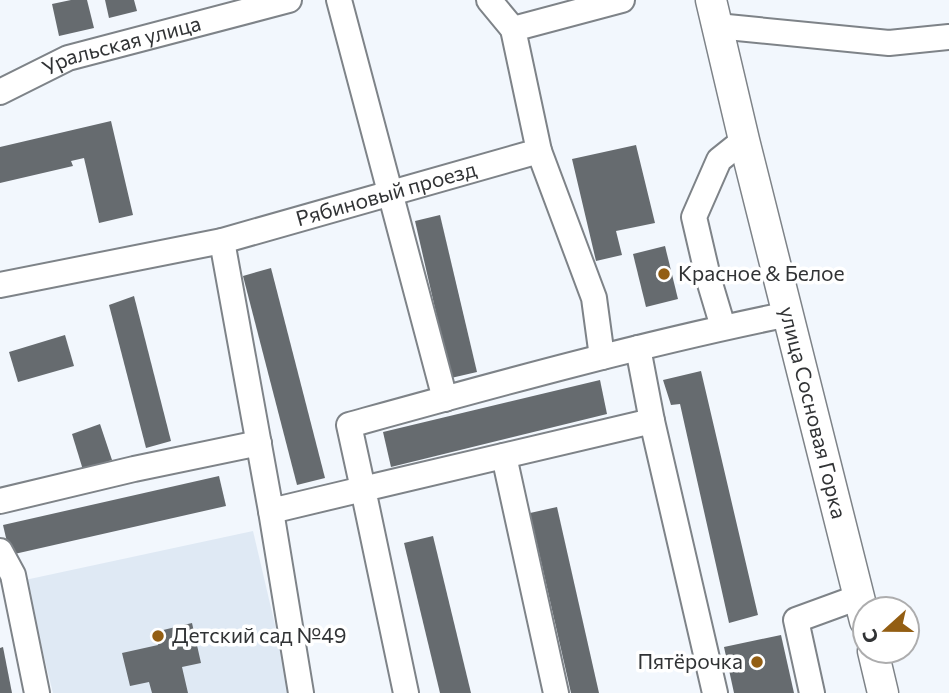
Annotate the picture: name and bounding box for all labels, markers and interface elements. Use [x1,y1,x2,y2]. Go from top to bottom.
street label: Уральская улица [38,10,203,80]
street label: Рябиновый проезд [293,155,479,230]
place label: Красное & Белое [678,260,845,285]
marker: Красное & Белое [656,266,672,282]
street label: улица Сосновая Горка [775,304,853,521]
north arrow [851,595,921,665]
place label: Детский сад №49 [172,622,347,647]
text: С [857,626,883,646]
marker: Детский сад №49 [150,628,166,644]
place label: Пятёрочка [637,648,743,673]
marker: Пятёрочка [749,654,765,670]

